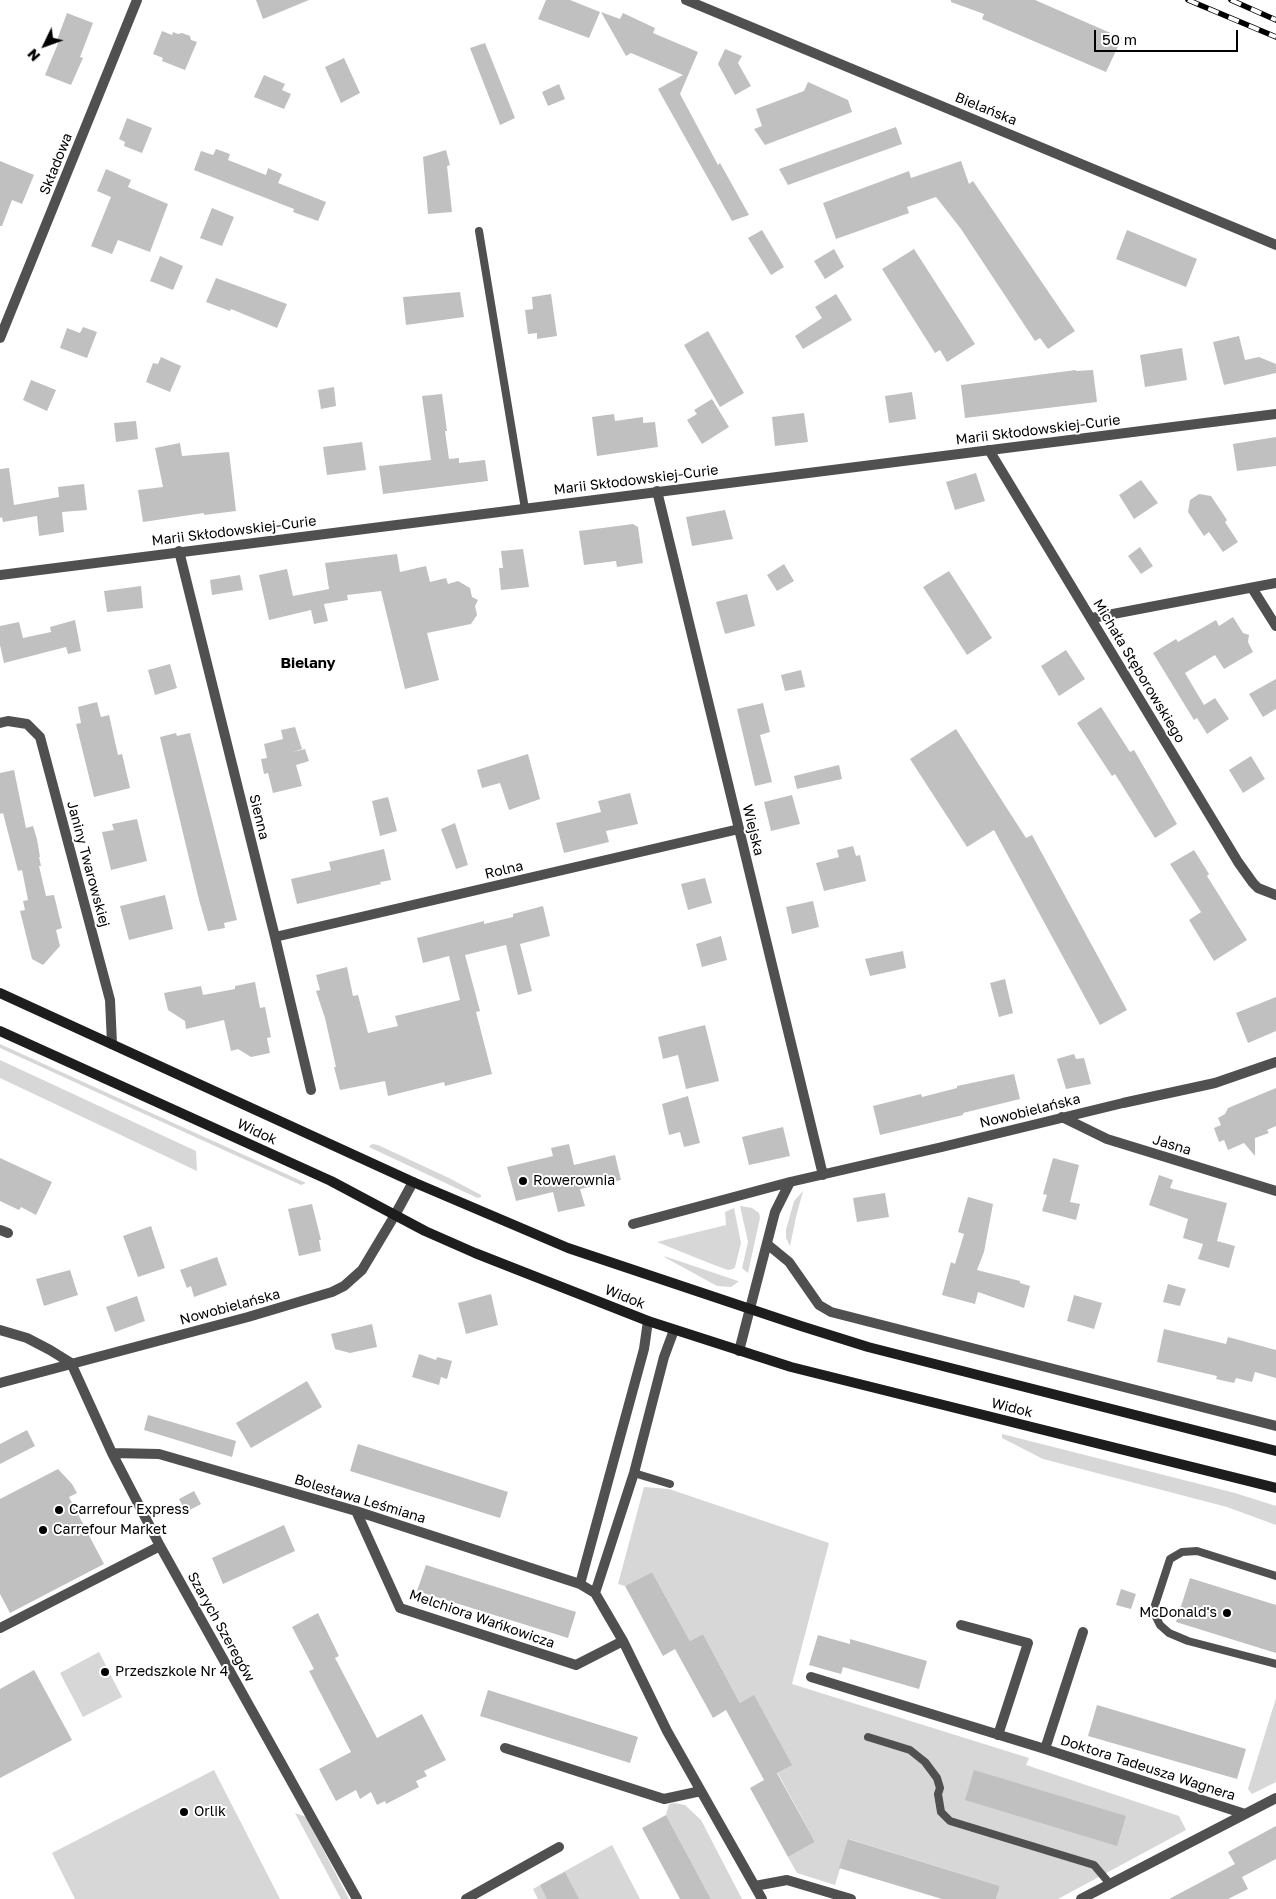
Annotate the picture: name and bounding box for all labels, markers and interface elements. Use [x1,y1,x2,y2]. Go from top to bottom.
north arrow [20,20,70,70]
scale bar [1096,20,1240,52]
text: 50 m [1102,30,1137,48]
text: N [24,46,43,65]
street label: Bielańska [953,89,1019,129]
street label: Składowa [36,131,76,197]
street label: Marii Skłodowskiej-Curie [955,412,1121,448]
street label: Marii Skłodowskiej-Curie [553,462,719,498]
street label: Marii Skłodowskiej-Curie [151,513,317,549]
street label: Michała Stęborowskiego [1089,596,1189,746]
district label: Bielany [280,654,336,672]
street label: Sienna [245,793,273,841]
street label: Janiny Twarowskiej [63,799,113,929]
street label: Wiejska [739,803,767,857]
street label: Rolna [483,857,525,883]
street label: Nowobielańska [978,1090,1082,1132]
street label: Widok [234,1115,280,1149]
street label: Jasna [1151,1131,1193,1159]
place label: Rowerownia [533,1173,615,1189]
marker: Rowerownia [517,1175,529,1187]
street label: Widok [602,1281,648,1313]
street label: Nowobielańska [178,1286,282,1328]
street label: Widok [990,1395,1034,1421]
street label: Bolesława Leśmiana [292,1471,428,1527]
place label: Carrefour Express [69,1502,189,1518]
marker: Carrefour Express [53,1504,65,1516]
place label: Carrefour Market [53,1522,167,1538]
marker: Carrefour Market [37,1524,49,1536]
street label: Szarych Szeregów [184,1569,258,1685]
street label: Melchiora Wańkowicza [407,1586,557,1652]
place label: McDonald's [1139,1605,1217,1621]
marker: McDonald's [1221,1607,1233,1619]
place label: Przedszkole Nr 4 [115,1664,228,1680]
marker: Przedszkole Nr 4 [99,1666,111,1678]
street label: Doktora Tadeusza Wagnera [1058,1732,1238,1804]
place label: Orlik [194,1804,226,1820]
marker: Orlik [178,1806,190,1818]

